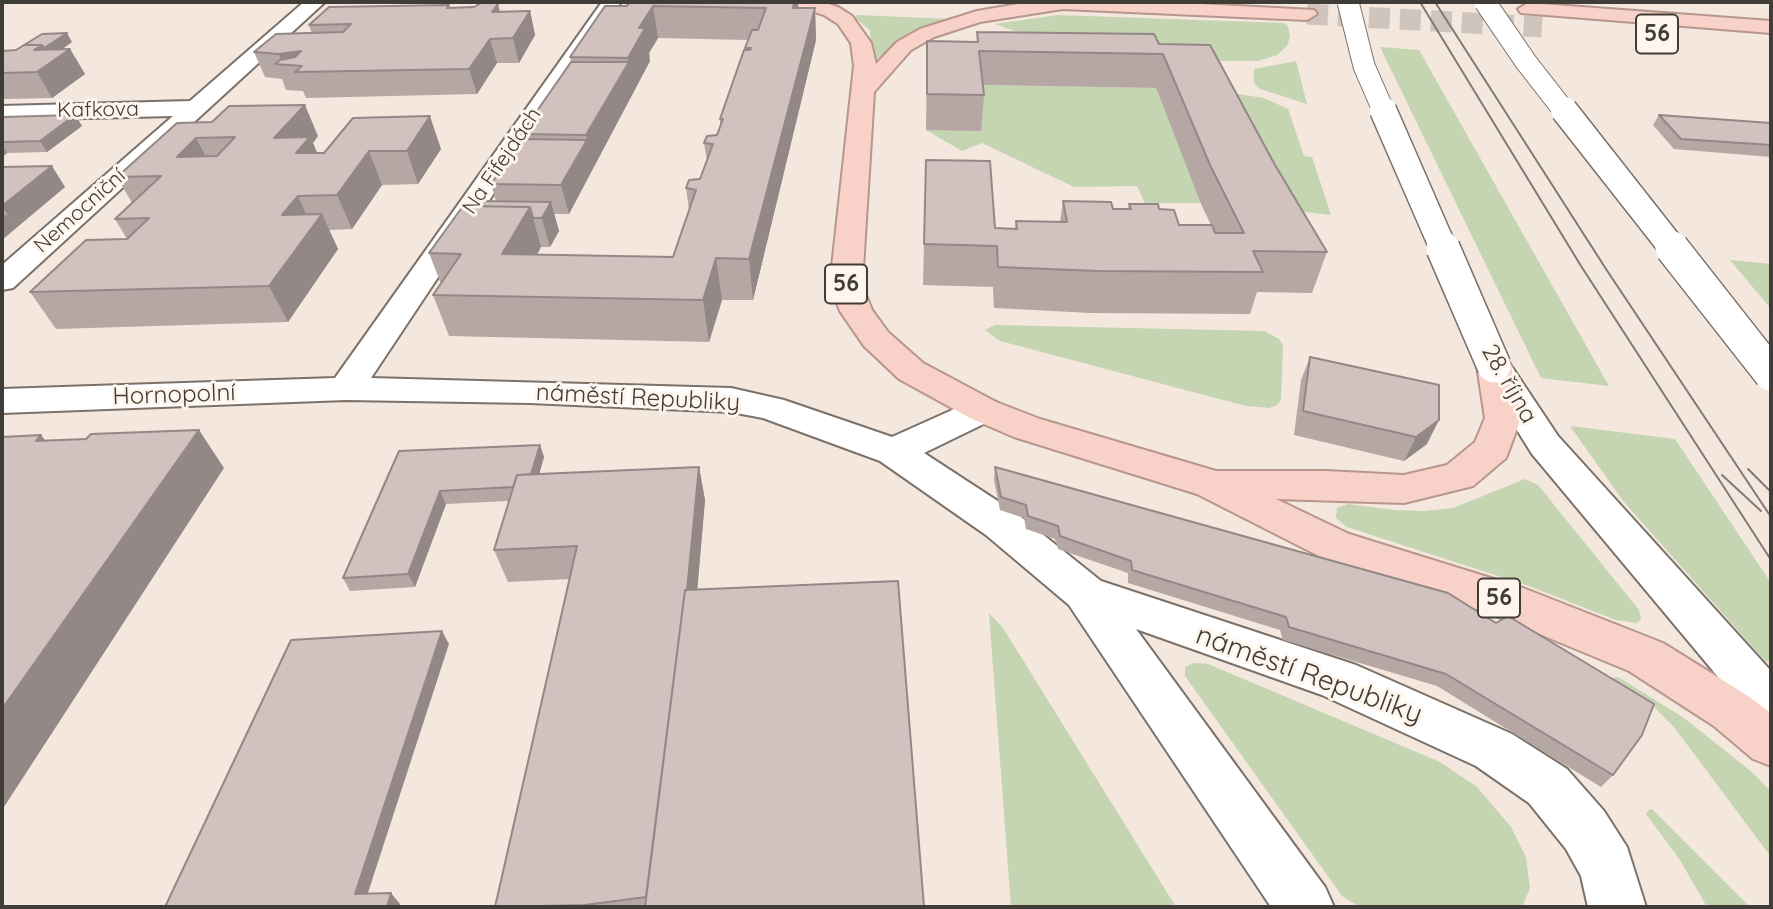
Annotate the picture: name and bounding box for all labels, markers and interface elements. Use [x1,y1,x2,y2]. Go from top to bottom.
road number: 56 [1636,14,1678,54]
street label: Kafkova [57,97,139,123]
street label: Na Fifejdách [457,103,547,219]
street label: Nemocniční [29,163,131,259]
road number: 56 [825,264,867,304]
street label: 28. října [1475,339,1543,429]
street label: Hornopolní [112,378,236,412]
street label: náměstí Republiky [535,378,741,418]
road number: 56 [1478,578,1520,618]
street label: náměstí Republiky [1191,618,1427,732]

